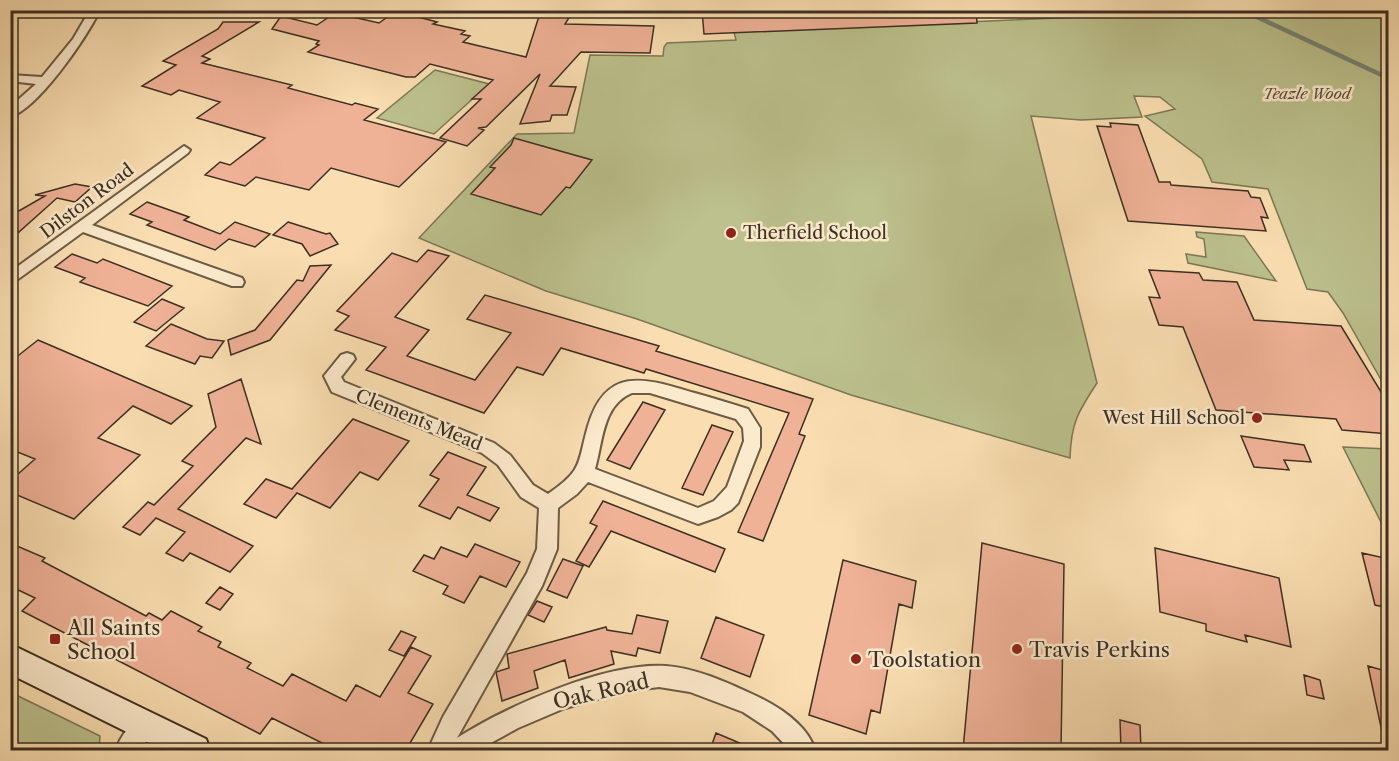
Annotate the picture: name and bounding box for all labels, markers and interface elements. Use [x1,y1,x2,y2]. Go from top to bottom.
park label: Teazle Wood [1263,84,1353,103]
street label: Dilston Road [36,159,138,243]
place label: Therfield School [743,222,887,244]
marker: Therfield School [724,226,738,240]
street label: Clements Mead [352,385,486,455]
place label: West Hill School [1102,407,1245,429]
marker: West Hill School [1250,411,1264,425]
place label: All Saints School [66,615,160,664]
marker: All Saints School [48,632,62,646]
place label: Travis Perkins [1029,637,1170,662]
marker: Travis Perkins [1010,642,1024,656]
place label: Toolstation [868,647,981,672]
marker: Toolstation [849,652,863,666]
street label: Oak Road [551,668,652,714]

